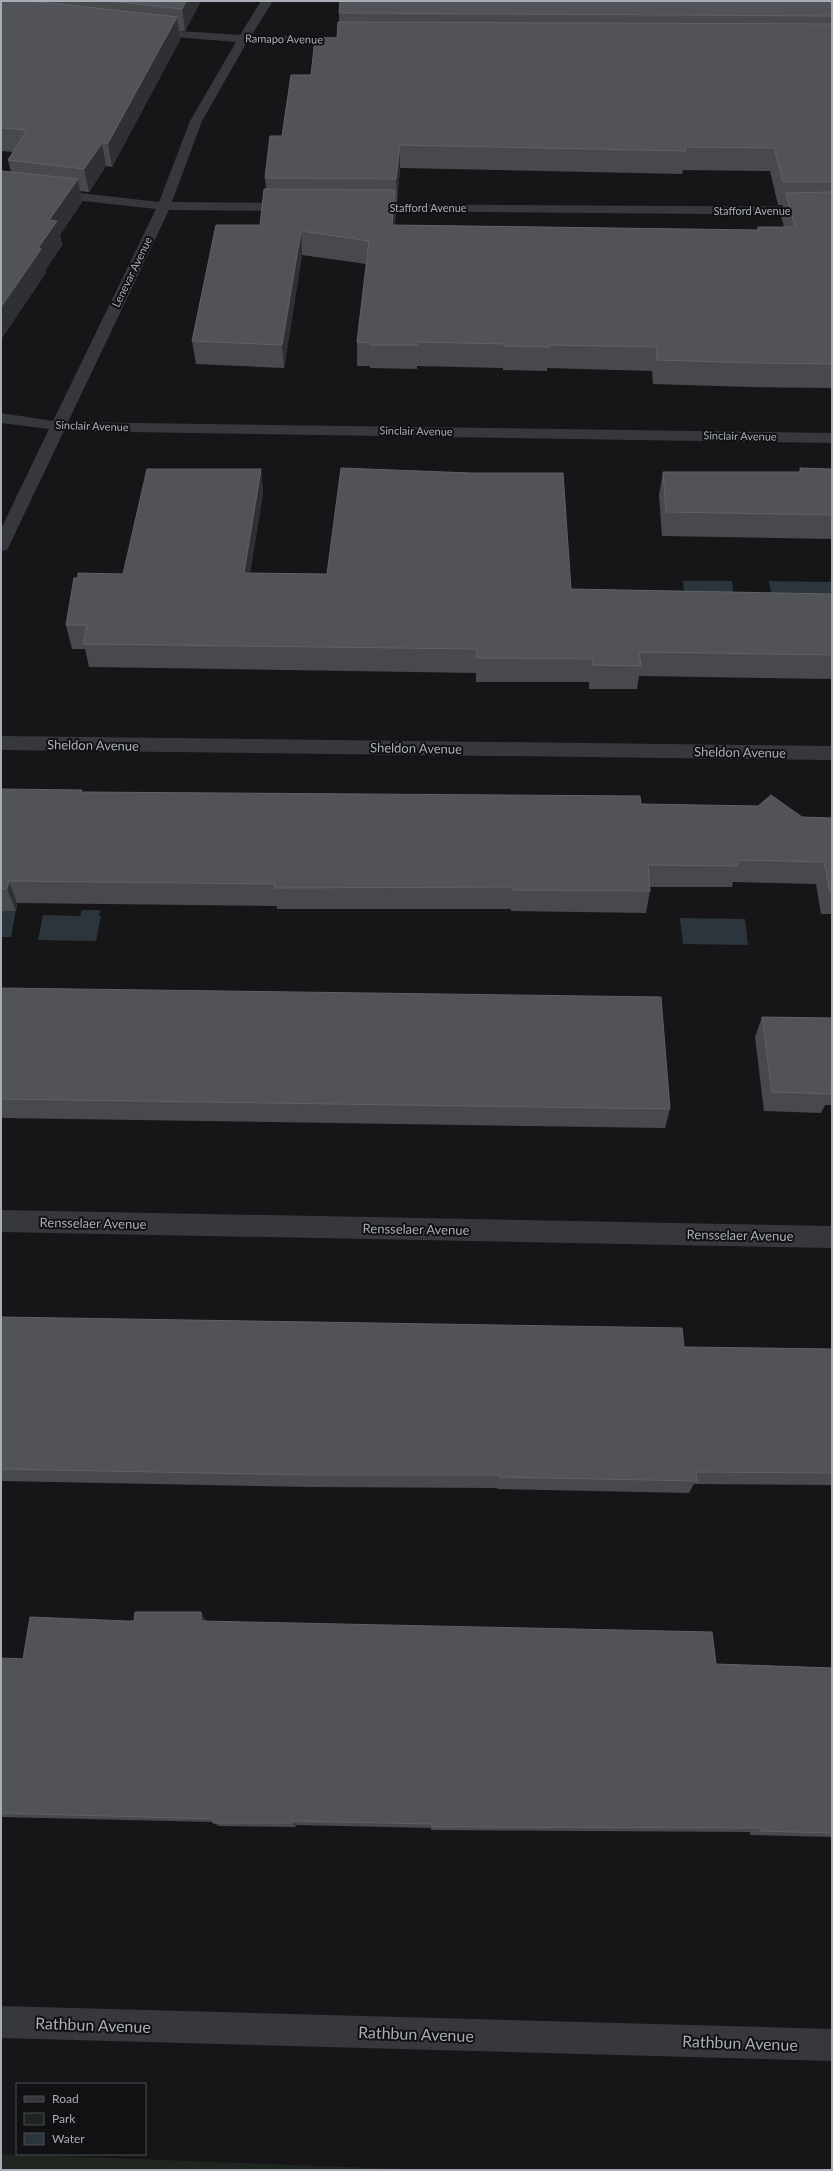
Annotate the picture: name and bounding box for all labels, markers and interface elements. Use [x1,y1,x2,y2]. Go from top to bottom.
street label: Ramapo Avenue [245,31,323,46]
street label: Stafford Avenue [389,201,467,214]
street label: Stafford Avenue [713,204,791,217]
street label: Lenevar Avenue [109,234,154,309]
street label: Sinclair Avenue [55,418,129,433]
street label: Sinclair Avenue [379,423,453,438]
street label: Sinclair Avenue [703,428,777,443]
street label: Sheldon Avenue [47,736,139,754]
street label: Sheldon Avenue [370,739,462,757]
street label: Sheldon Avenue [694,743,786,761]
street label: Rensselaer Avenue [39,1214,147,1232]
street label: Rensselaer Avenue [362,1220,470,1238]
street label: Rensselaer Avenue [686,1226,794,1244]
street label: Rathbun Avenue [35,2013,151,2036]
street label: Rathbun Avenue [358,2022,474,2045]
street label: Rathbun Avenue [682,2031,798,2054]
legend [16,2083,146,2155]
text: Road [52,2091,79,2106]
text: Park [52,2111,76,2126]
text: Water [52,2131,85,2146]

